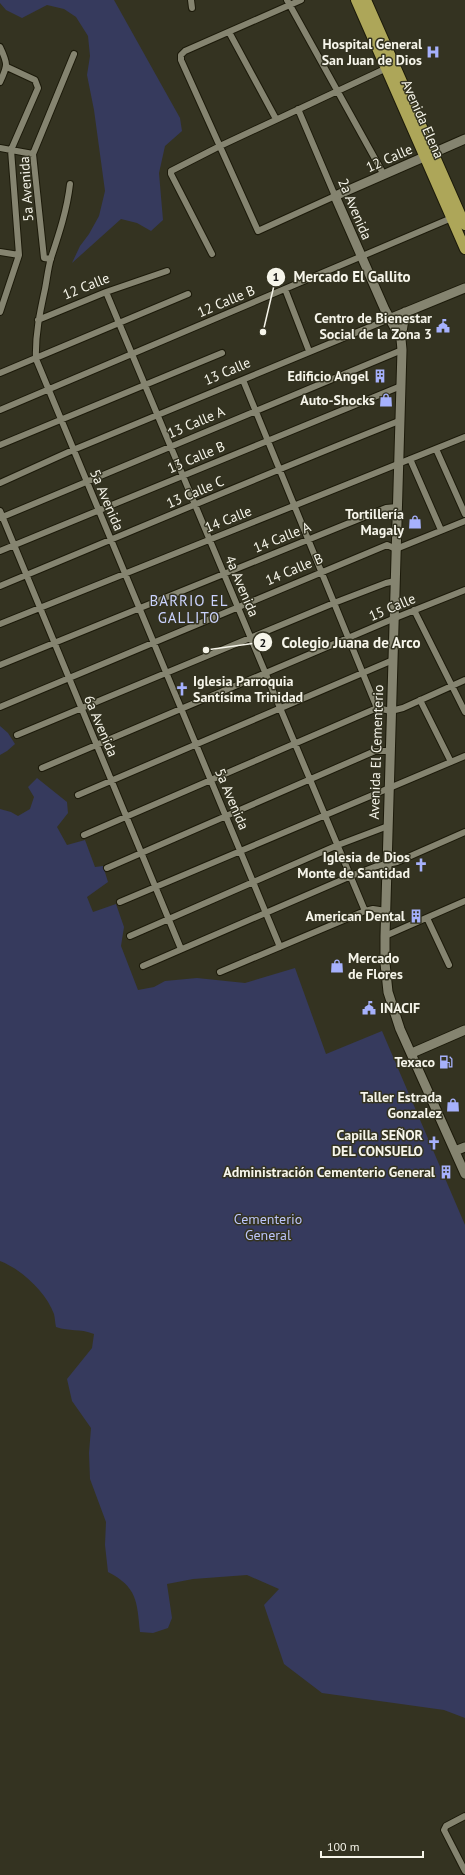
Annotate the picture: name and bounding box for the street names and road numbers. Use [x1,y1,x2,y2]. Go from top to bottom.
street label: Avenida Elena [398,77,448,161]
street label: 12 Calle [363,140,415,176]
street label: 5a Avenida [15,156,37,222]
street label: 2a Avenida [334,175,376,243]
street label: 12 Calle [60,268,112,304]
street label: 12 Calle B [194,281,258,321]
street label: 13 Calle [201,353,253,389]
street label: 13 Calle A [165,402,228,442]
street label: 13 Calle B [164,437,228,477]
street label: 5a Avenida [86,466,128,534]
street label: 13 Calle C [164,472,226,512]
street label: 14 Calle [202,501,254,537]
street label: 14 Calle A [251,517,314,557]
street label: 14 Calle B [262,549,326,589]
street label: 4a Avenida [221,552,263,620]
street label: 15 Calle [366,589,418,625]
street label: Avenida El Cementerio [365,684,387,820]
street label: 6a Avenida [80,692,122,760]
street label: 5a Avenida [211,765,253,833]

